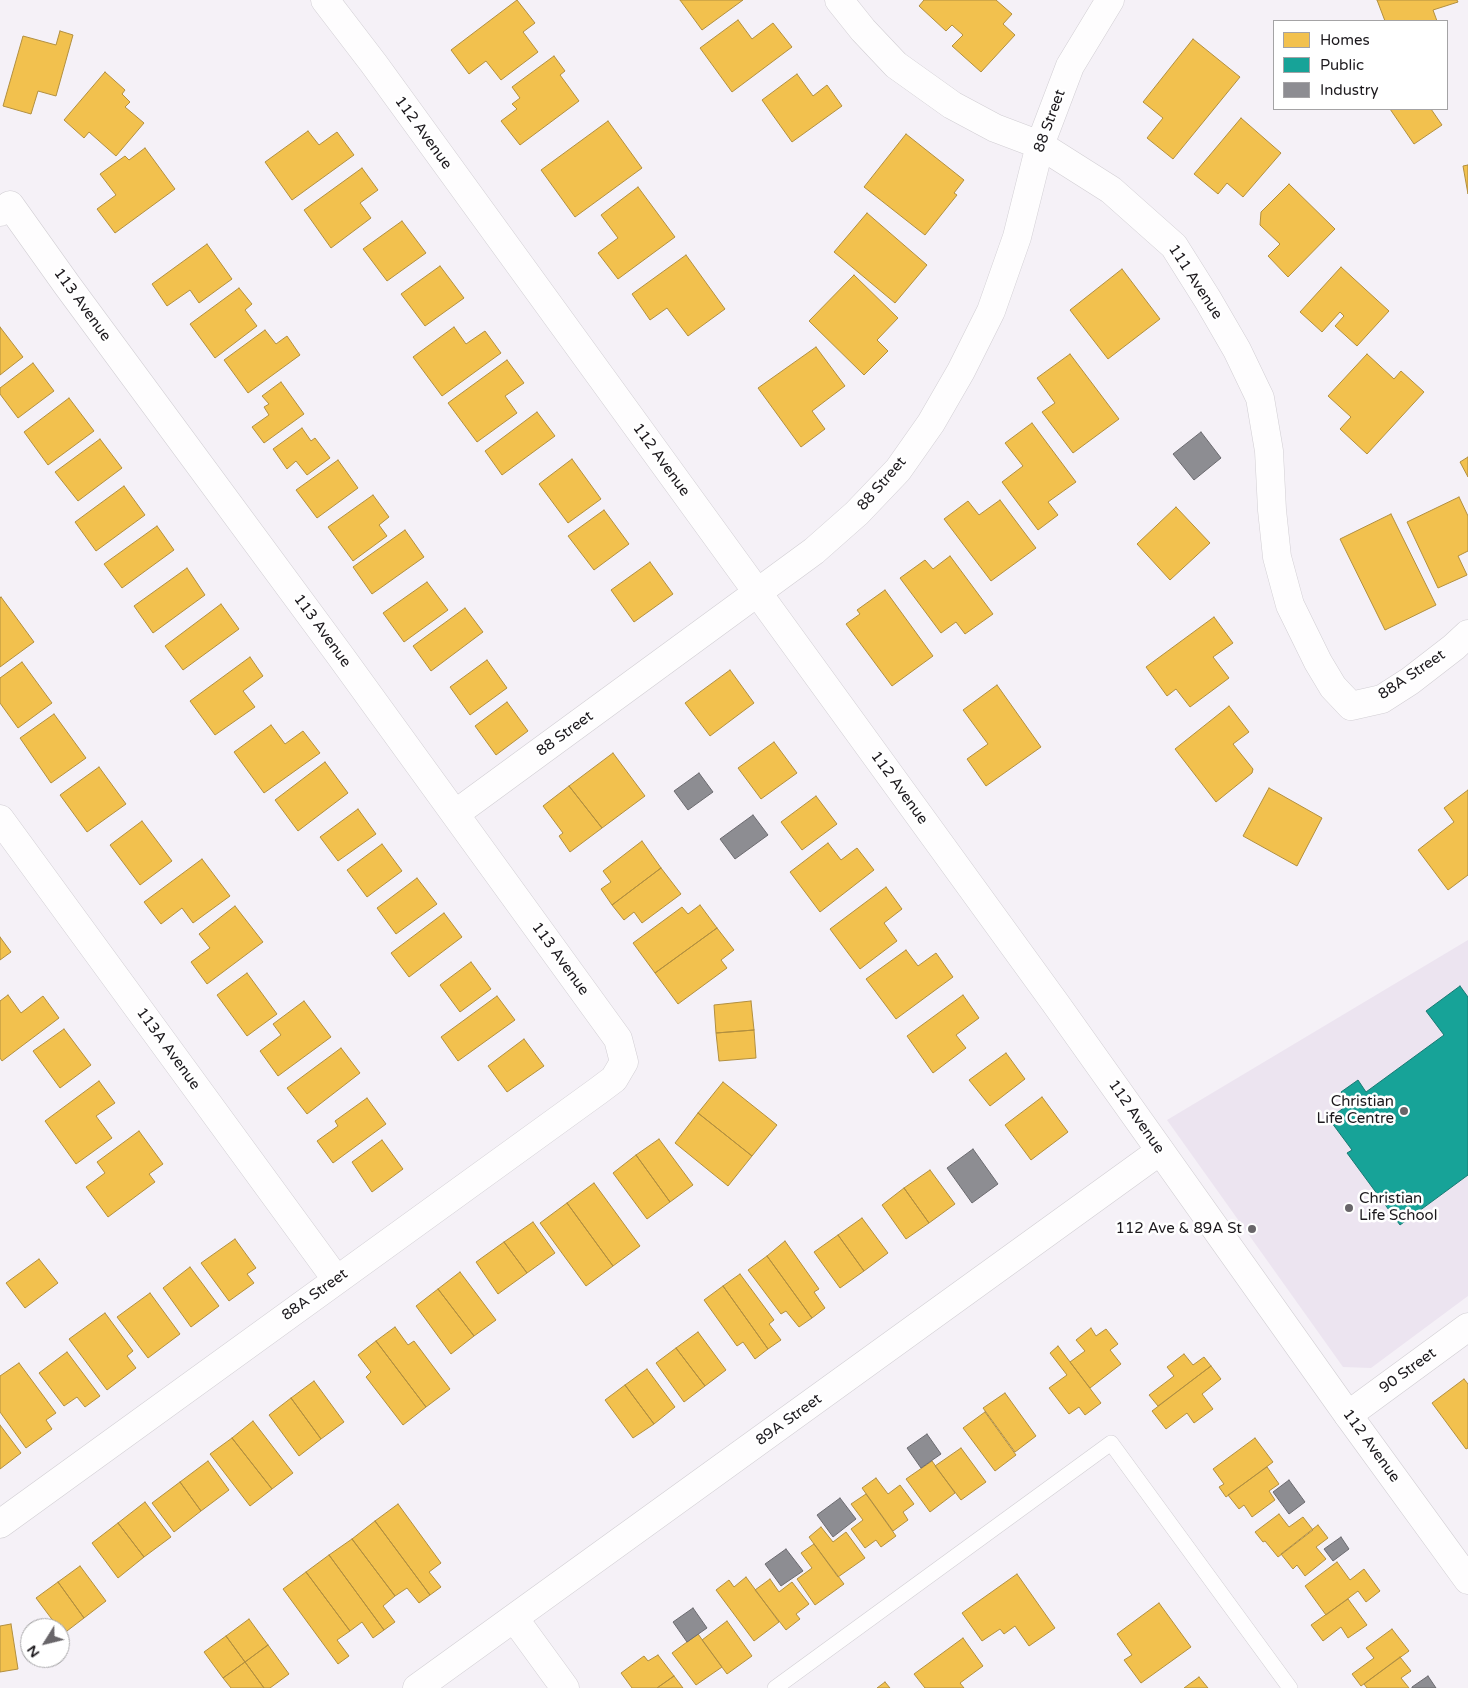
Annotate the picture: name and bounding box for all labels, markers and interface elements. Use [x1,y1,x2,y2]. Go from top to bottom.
legend [1273,20,1448,110]
text: Homes [1320,31,1370,49]
text: Public [1320,56,1364,74]
text: Industry [1320,81,1379,99]
street label: 88 Street [1030,87,1070,155]
street label: 112 Avenue [390,93,456,173]
street label: 111 Avenue [1164,241,1226,323]
street label: 113 Avenue [49,265,115,345]
street label: 112 Avenue [628,420,694,500]
street label: 88 Street [854,453,910,515]
street label: 113 Avenue [289,591,355,671]
street label: 88A Street [1375,646,1449,704]
street label: 88 Street [533,707,597,761]
street label: 112 Avenue [866,748,932,828]
street label: 113 Avenue [527,919,593,999]
street label: 113A Avenue [132,1004,204,1094]
street label: 112 Avenue [1104,1077,1168,1157]
place label: Christian Life Centre [1317,1093,1394,1128]
marker: Christian Life Centre [1398,1105,1410,1117]
place label: Christian Life School [1359,1190,1437,1225]
marker: Christian Life School [1343,1202,1355,1214]
place label: 112 Ave & 89A St [1116,1220,1242,1238]
marker: 112 Ave & 89A St [1246,1223,1258,1235]
street label: 88A Street [279,1265,351,1325]
street label: 90 Street [1376,1344,1440,1398]
street label: 89A Street [753,1390,825,1450]
street label: 112 Avenue [1338,1406,1404,1486]
north arrow [20,1618,70,1668]
text: N [23,1642,43,1661]

